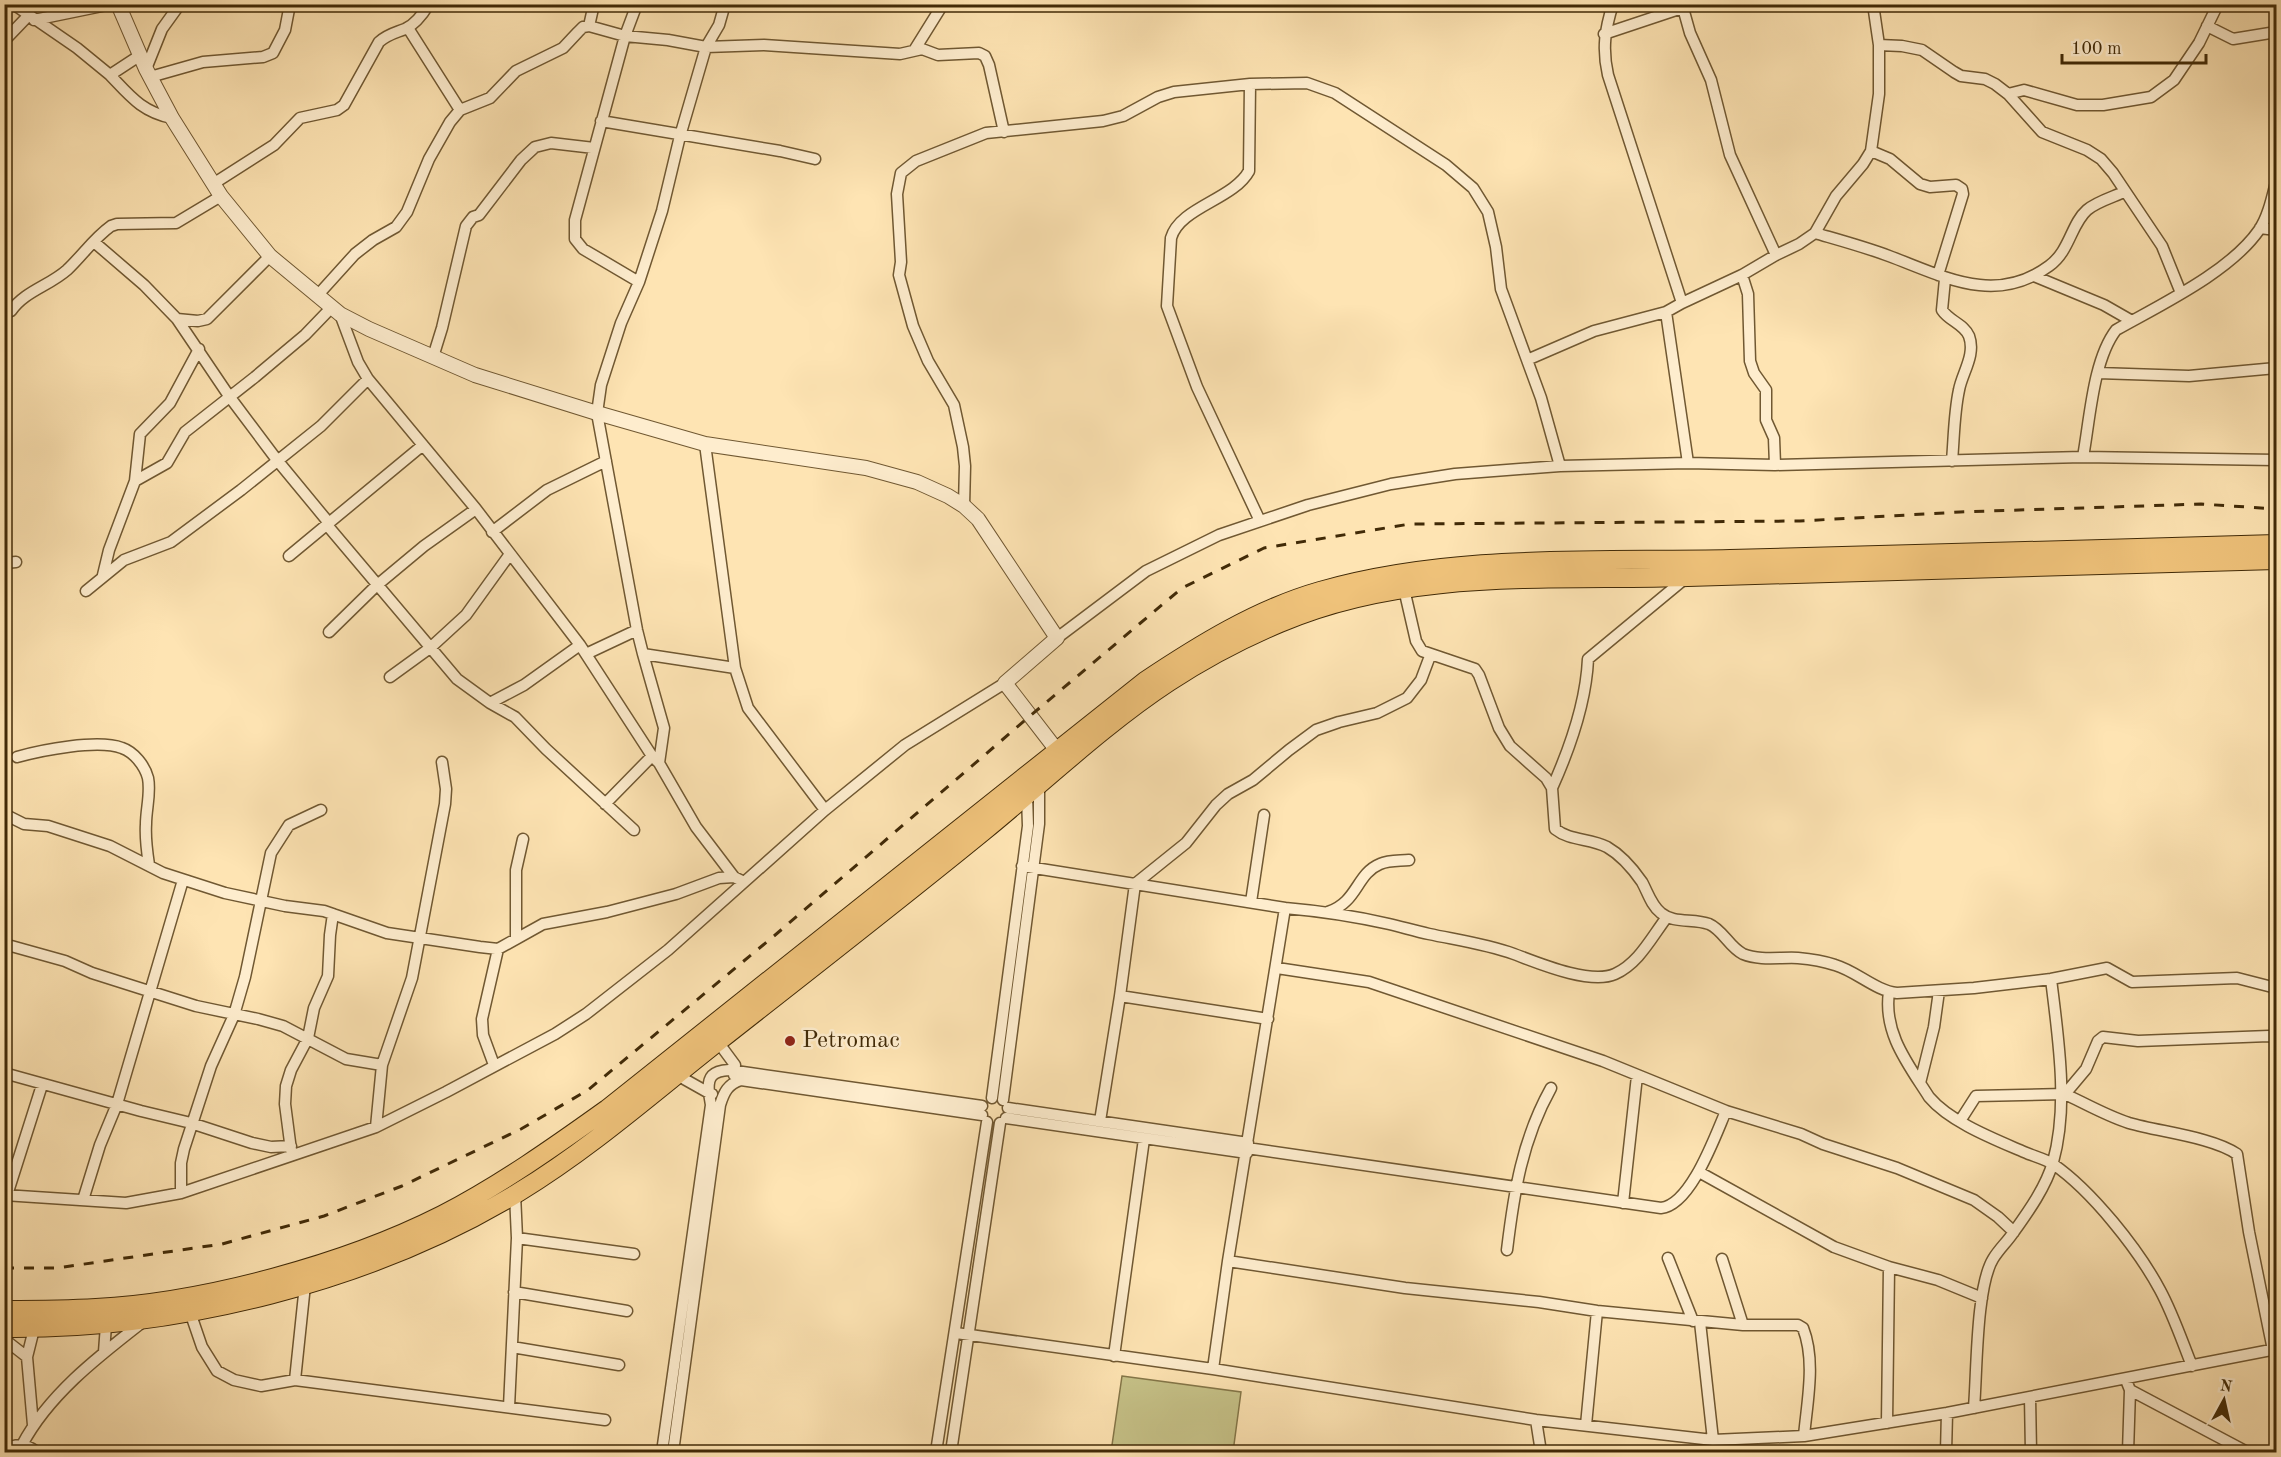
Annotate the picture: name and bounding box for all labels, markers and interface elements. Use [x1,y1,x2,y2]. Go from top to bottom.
scale bar [2062,27,2206,65]
text: 100 m [2071,40,2122,58]
place label: Petromac [802,1029,900,1053]
marker: Petromac [783,1034,797,1048]
north arrow [2194,1370,2254,1430]
text: N [2219,1378,2234,1396]

